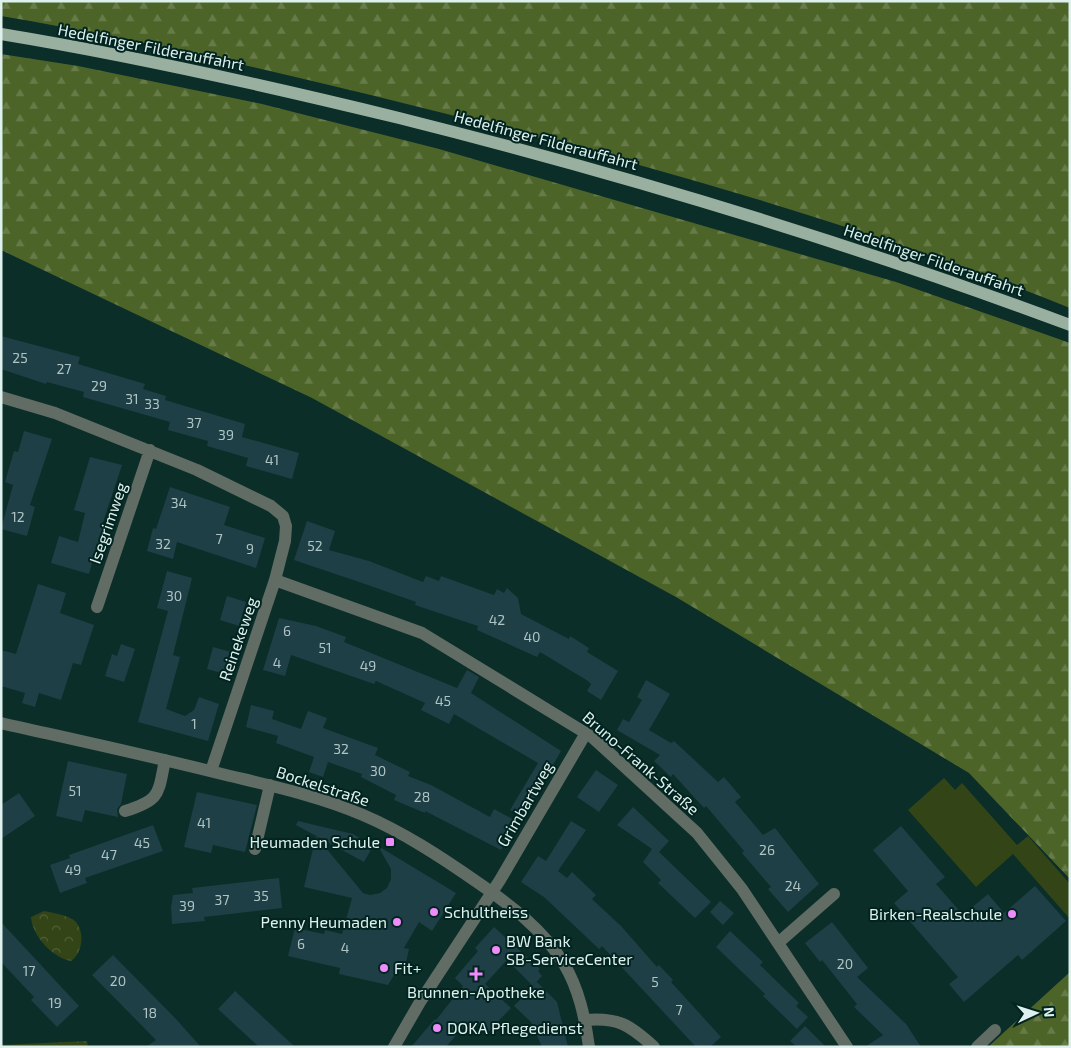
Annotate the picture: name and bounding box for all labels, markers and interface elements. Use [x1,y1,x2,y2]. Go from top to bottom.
street label: Hedelfinger Filderauffahrt [56,19,246,74]
street label: Hedelfinger Filderauffahrt [452,106,640,173]
street label: Hedelfinger Filderauffahrt [842,220,1027,299]
house number: 25 [12,349,28,366]
house number: 27 [56,360,72,377]
house number: 29 [91,377,107,394]
house number: 31 [125,390,139,407]
house number: 33 [144,395,160,412]
house number: 37 [187,414,201,431]
house number: 39 [218,426,234,443]
house number: 41 [265,451,279,468]
street label: Isegrimweg [85,480,130,566]
house number: 34 [171,494,187,511]
house number: 12 [11,508,25,525]
house number: 7 [215,530,223,547]
house number: 32 [155,535,171,552]
house number: 52 [307,537,323,554]
house number: 9 [246,540,254,557]
house number: 30 [166,587,182,604]
street label: Reinekeweg [214,594,261,683]
house number: 42 [489,611,505,628]
house number: 6 [283,622,291,639]
house number: 40 [523,628,541,645]
house number: 51 [318,639,332,656]
house number: 4 [273,654,281,671]
house number: 49 [360,657,376,674]
house number: 45 [435,692,451,709]
street label: Bruno-Frank-Straße [579,707,703,818]
house number: 1 [191,715,197,732]
house number: 32 [333,740,349,757]
street label: Grimbartweg [492,758,557,850]
street label: Bockelstraße [274,762,372,810]
house number: 30 [370,762,386,779]
house number: 51 [68,782,82,799]
house number: 28 [414,788,430,805]
house number: 41 [197,814,211,831]
place label: Heumaden Schule [250,832,380,851]
house number: 45 [134,834,150,851]
marker: Heumaden Schule [384,836,396,848]
house number: 26 [759,841,775,858]
house number: 47 [101,846,117,863]
house number: 49 [65,861,81,878]
house number: 24 [785,877,801,894]
house number: 35 [253,887,269,904]
house number: 37 [215,891,229,908]
house number: 39 [179,897,195,914]
place label: Schultheiss [444,902,528,921]
place label: Birken-Realschule [869,904,1002,923]
marker: Schultheiss [428,906,440,918]
marker: Birken-Realschule [1006,908,1018,920]
place label: Penny Heumaden [261,912,387,931]
marker: Penny Heumaden [391,916,403,928]
place label: BW Bank SB-ServiceCenter [506,931,633,968]
house number: 6 [297,935,305,952]
house number: 4 [341,939,349,956]
marker: BW Bank SB-ServiceCenter [490,944,502,956]
house number: 20 [837,955,853,972]
place label: Fit+ [394,958,422,977]
house number: 17 [23,962,35,979]
marker: Fit+ [378,962,390,974]
marker: Brunnen-Apotheke [470,968,482,980]
house number: 20 [110,972,126,989]
house number: 5 [651,973,659,990]
place label: Brunnen-Apotheke [407,982,545,1001]
north arrow [1011,988,1061,1038]
house number: 19 [48,994,62,1011]
house number: 7 [675,1001,683,1018]
house number: 18 [143,1004,157,1021]
text: N [1041,1006,1058,1018]
place label: DOKA Pflegedienst [447,1018,582,1037]
marker: DOKA Pflegedienst [431,1022,443,1034]

